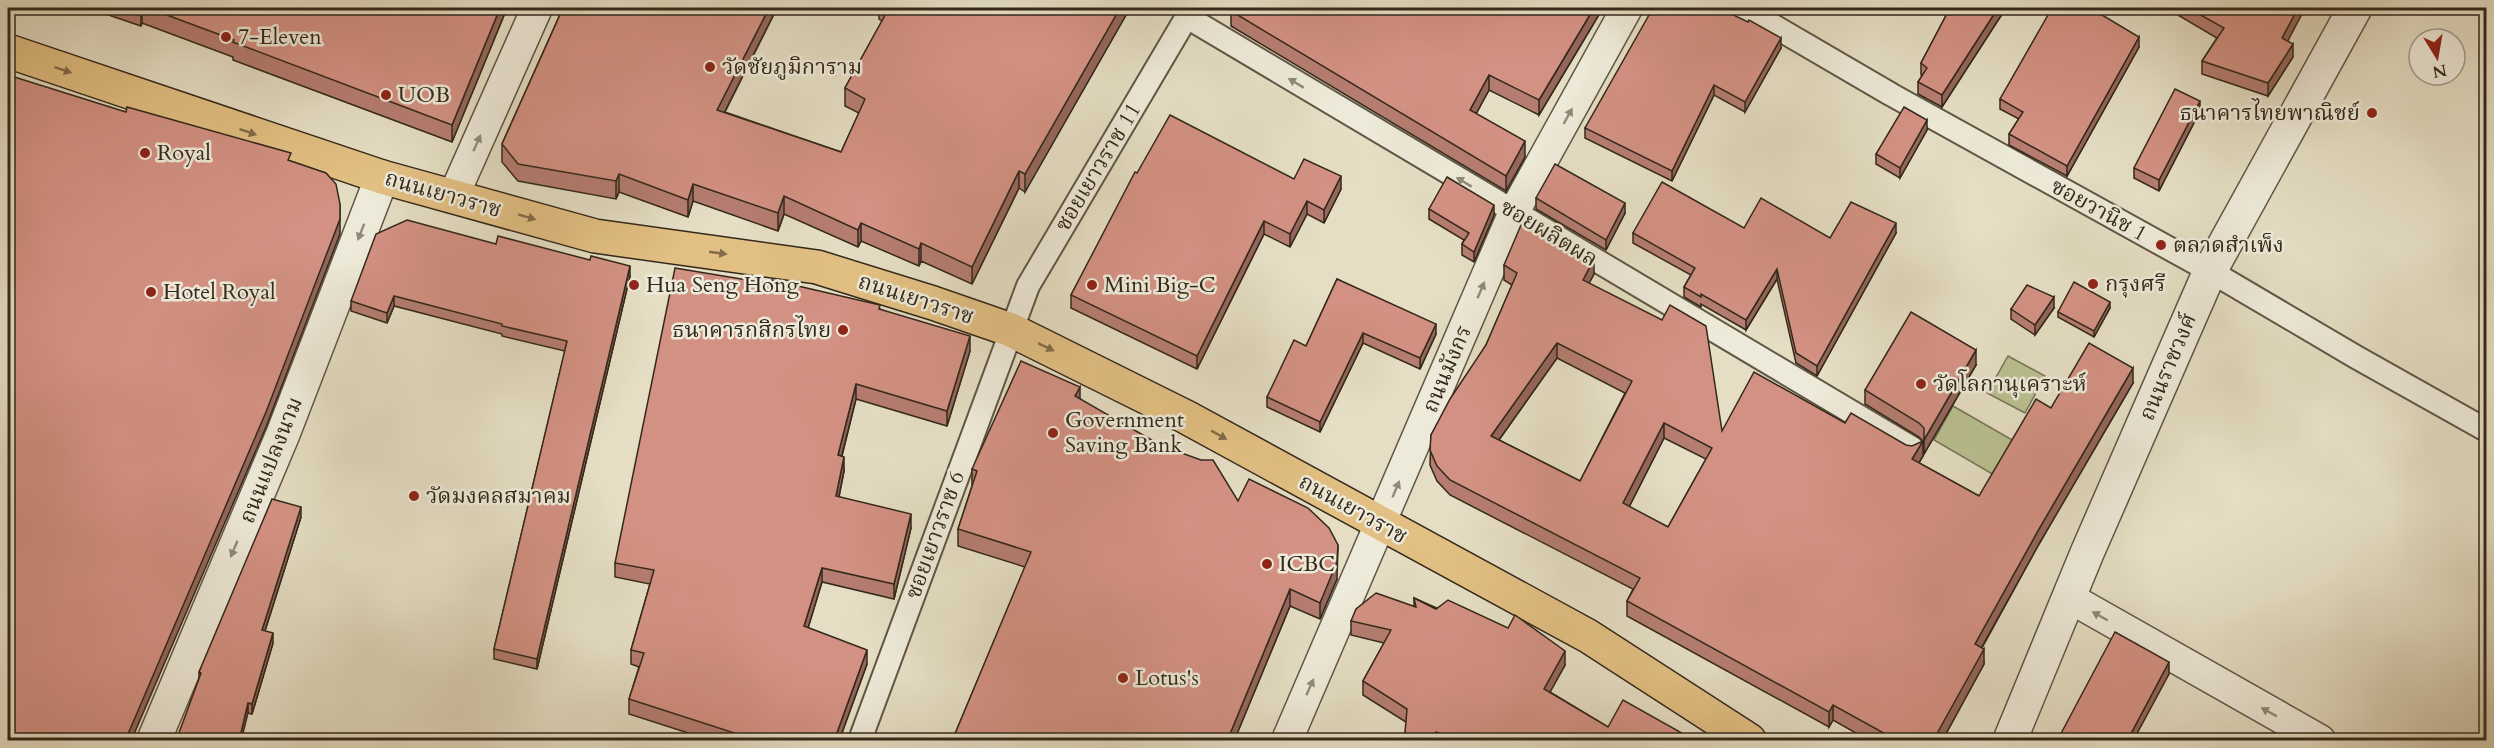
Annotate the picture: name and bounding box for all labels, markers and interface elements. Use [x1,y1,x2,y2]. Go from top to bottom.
place label: 7-Eleven [238,22,322,52]
north arrow [2407,27,2467,87]
marker: 7-Eleven [219,30,233,44]
place label: วัดชัยภูมิการาม [722,52,862,82]
text: N [2431,59,2449,83]
marker: วัดชัยภูมิการาม [703,60,717,74]
one-way arrow [54,66,72,75]
one-way arrow [1288,77,1304,88]
place label: UOB [398,80,450,110]
marker: UOB [379,88,393,102]
street label: ซอยเยาวราช 11 [1048,97,1148,237]
place label: ธนาคารไทยพาณิชย์ [2179,98,2360,128]
marker: ธนาคารไทยพาณิชย์ [2365,106,2379,120]
one-way arrow [1563,107,1573,124]
one-way arrow [239,128,257,137]
one-way arrow [472,135,481,152]
place label: Royal [157,138,211,168]
marker: Royal [138,146,152,160]
street label: ถนนเยาวราช [381,163,505,225]
street label: ซอยวานิช 1 [2045,171,2153,249]
one-way arrow [1456,177,1472,188]
street label: ซอยผลิตผล [1495,192,1603,274]
one-way arrow [518,213,536,222]
one-way arrow [356,223,365,241]
place label: ตลาดสำเพ็ง [2173,230,2284,260]
marker: ตลาดสำเพ็ง [2154,238,2168,252]
one-way arrow [709,249,728,258]
street label: ถนนเยาวราช [854,266,978,332]
place label: กรุงศรี [2105,269,2166,299]
place label: Hua Seng Hong [646,270,799,300]
place label: Mini Big-C [1104,270,1216,300]
place label: Hotel Royal [163,277,276,307]
marker: กรุงศรี [2086,277,2100,291]
marker: Hua Seng Hong [627,278,641,292]
marker: Mini Big-C [1085,278,1099,292]
one-way arrow [1477,281,1486,299]
marker: Hotel Royal [144,285,158,299]
street label: ถนนราชวงศ์ [2132,309,2204,425]
place label: ธนาคารกสิกรไทย [672,315,831,345]
street label: ถนนมังกร [1415,321,1479,417]
marker: ธนาคารกสิกรไทย [836,323,850,337]
one-way arrow [1037,342,1054,352]
place label: วัดโลกานุเคราะห์ [1933,369,2086,399]
marker: วัดโลกานุเคราะห์ [1914,377,1928,391]
street label: ถนนแปลงนาม [232,392,310,528]
place label: Government Saving Bank [1065,405,1184,460]
marker: Government Saving Bank [1046,426,1060,440]
one-way arrow [1211,430,1228,440]
street label: ซอยเยาวราช 6 [898,467,972,603]
street label: ถนนเยาวราช [1293,467,1413,551]
one-way arrow [1391,479,1401,497]
place label: วัดมงคลสมาคม [426,481,571,511]
marker: วัดมงคลสมาคม [407,489,421,503]
one-way arrow [229,541,239,559]
place label: ICBC [1279,549,1335,579]
marker: ICBC [1260,557,1274,571]
one-way arrow [2092,610,2108,621]
place label: Lotus's [1135,663,1199,693]
marker: Lotus's [1116,671,1130,685]
one-way arrow [1305,677,1315,695]
one-way arrow [2260,707,2277,717]

